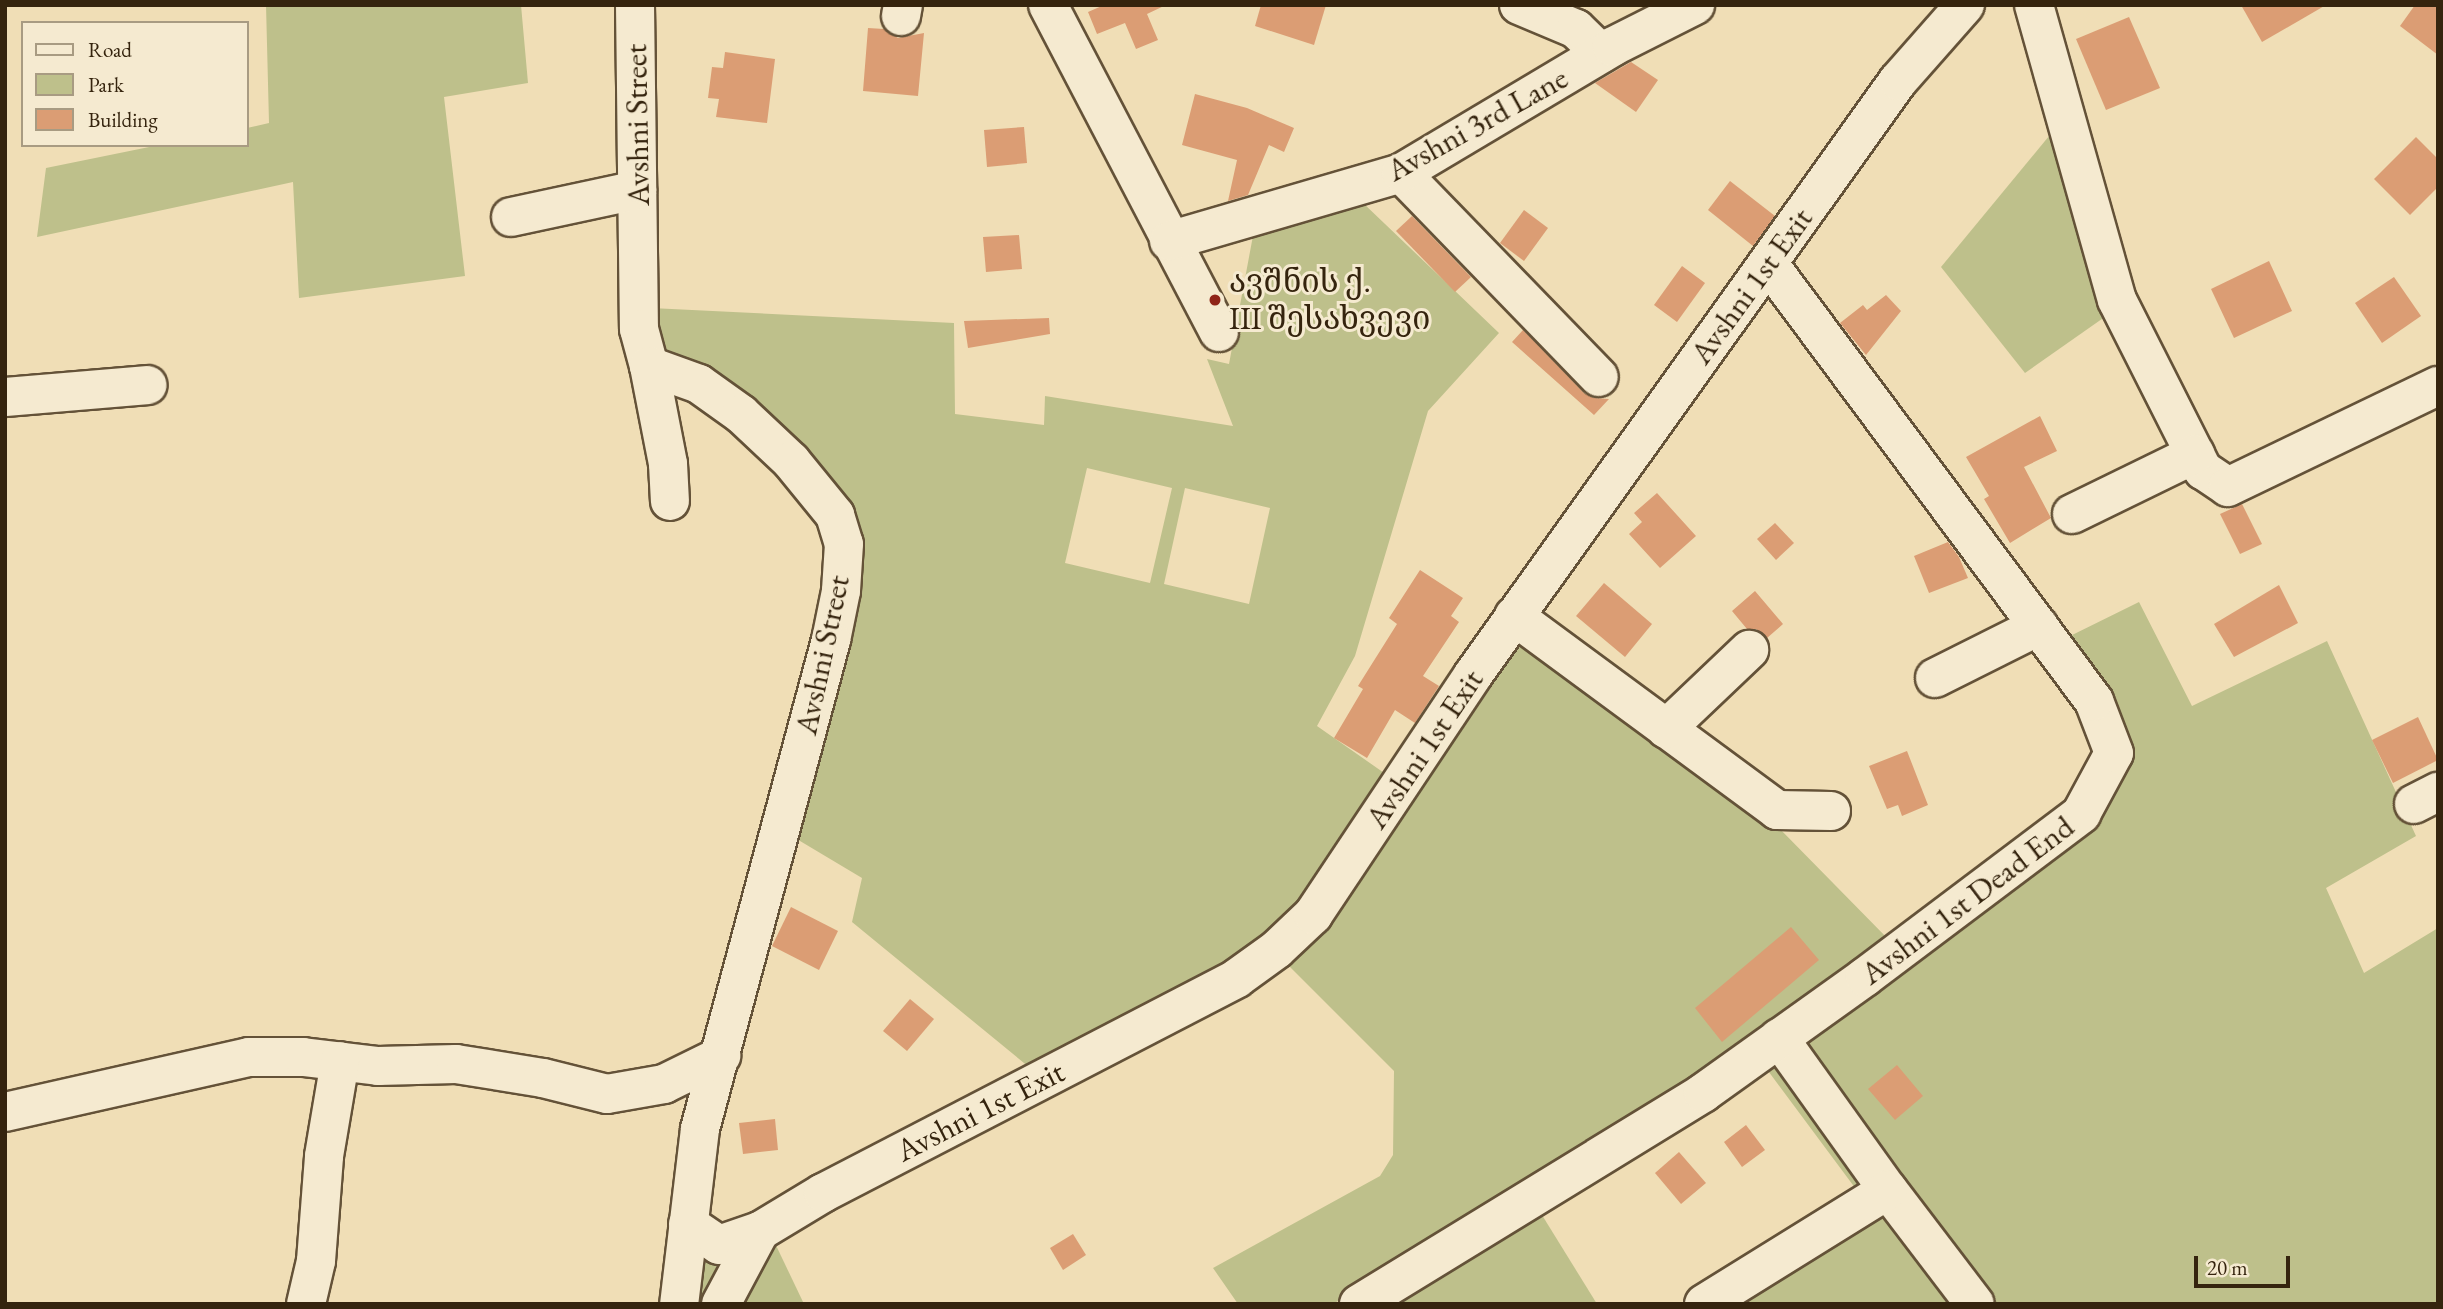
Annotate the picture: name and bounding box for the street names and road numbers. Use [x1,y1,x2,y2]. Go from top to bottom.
street label: Avshni Street [616,44,658,206]
street label: Avshni 3rd Lane [1380,58,1574,190]
street label: Avshni 1st Exit [1681,200,1821,372]
street label: Avshni Street [786,572,858,738]
street label: Avshni 1st Exit [1357,662,1491,836]
street label: Avshni 1st Dead End [1853,807,2081,993]
street label: Avshni 1st Exit [889,1052,1071,1170]

